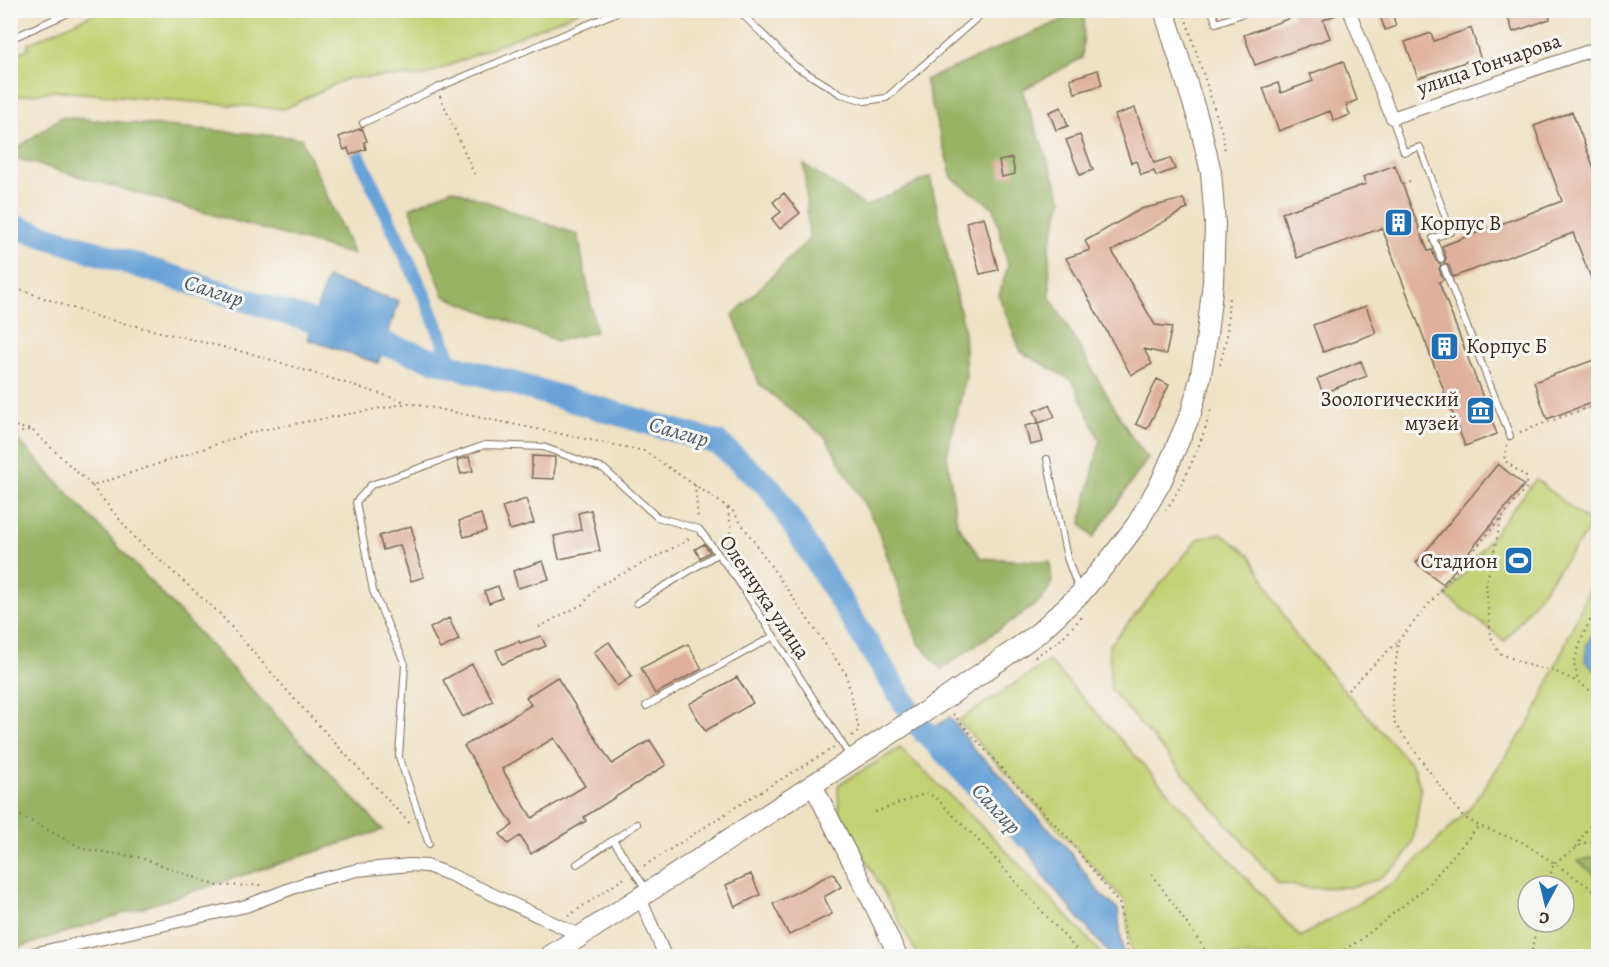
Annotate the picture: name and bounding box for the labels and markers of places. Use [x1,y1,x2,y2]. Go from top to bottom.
building icon: Корпус В [1383,207,1415,239]
place label: Корпус В [1420,209,1501,237]
building icon: Корпус Б [1429,330,1461,362]
place label: Корпус Б [1466,332,1547,360]
place label: Зоологический музей [1321,385,1459,437]
museum icon: Зоологический музей [1464,395,1496,427]
sports icon: Стадион [1503,545,1535,577]
place label: Стадион [1420,547,1498,575]

